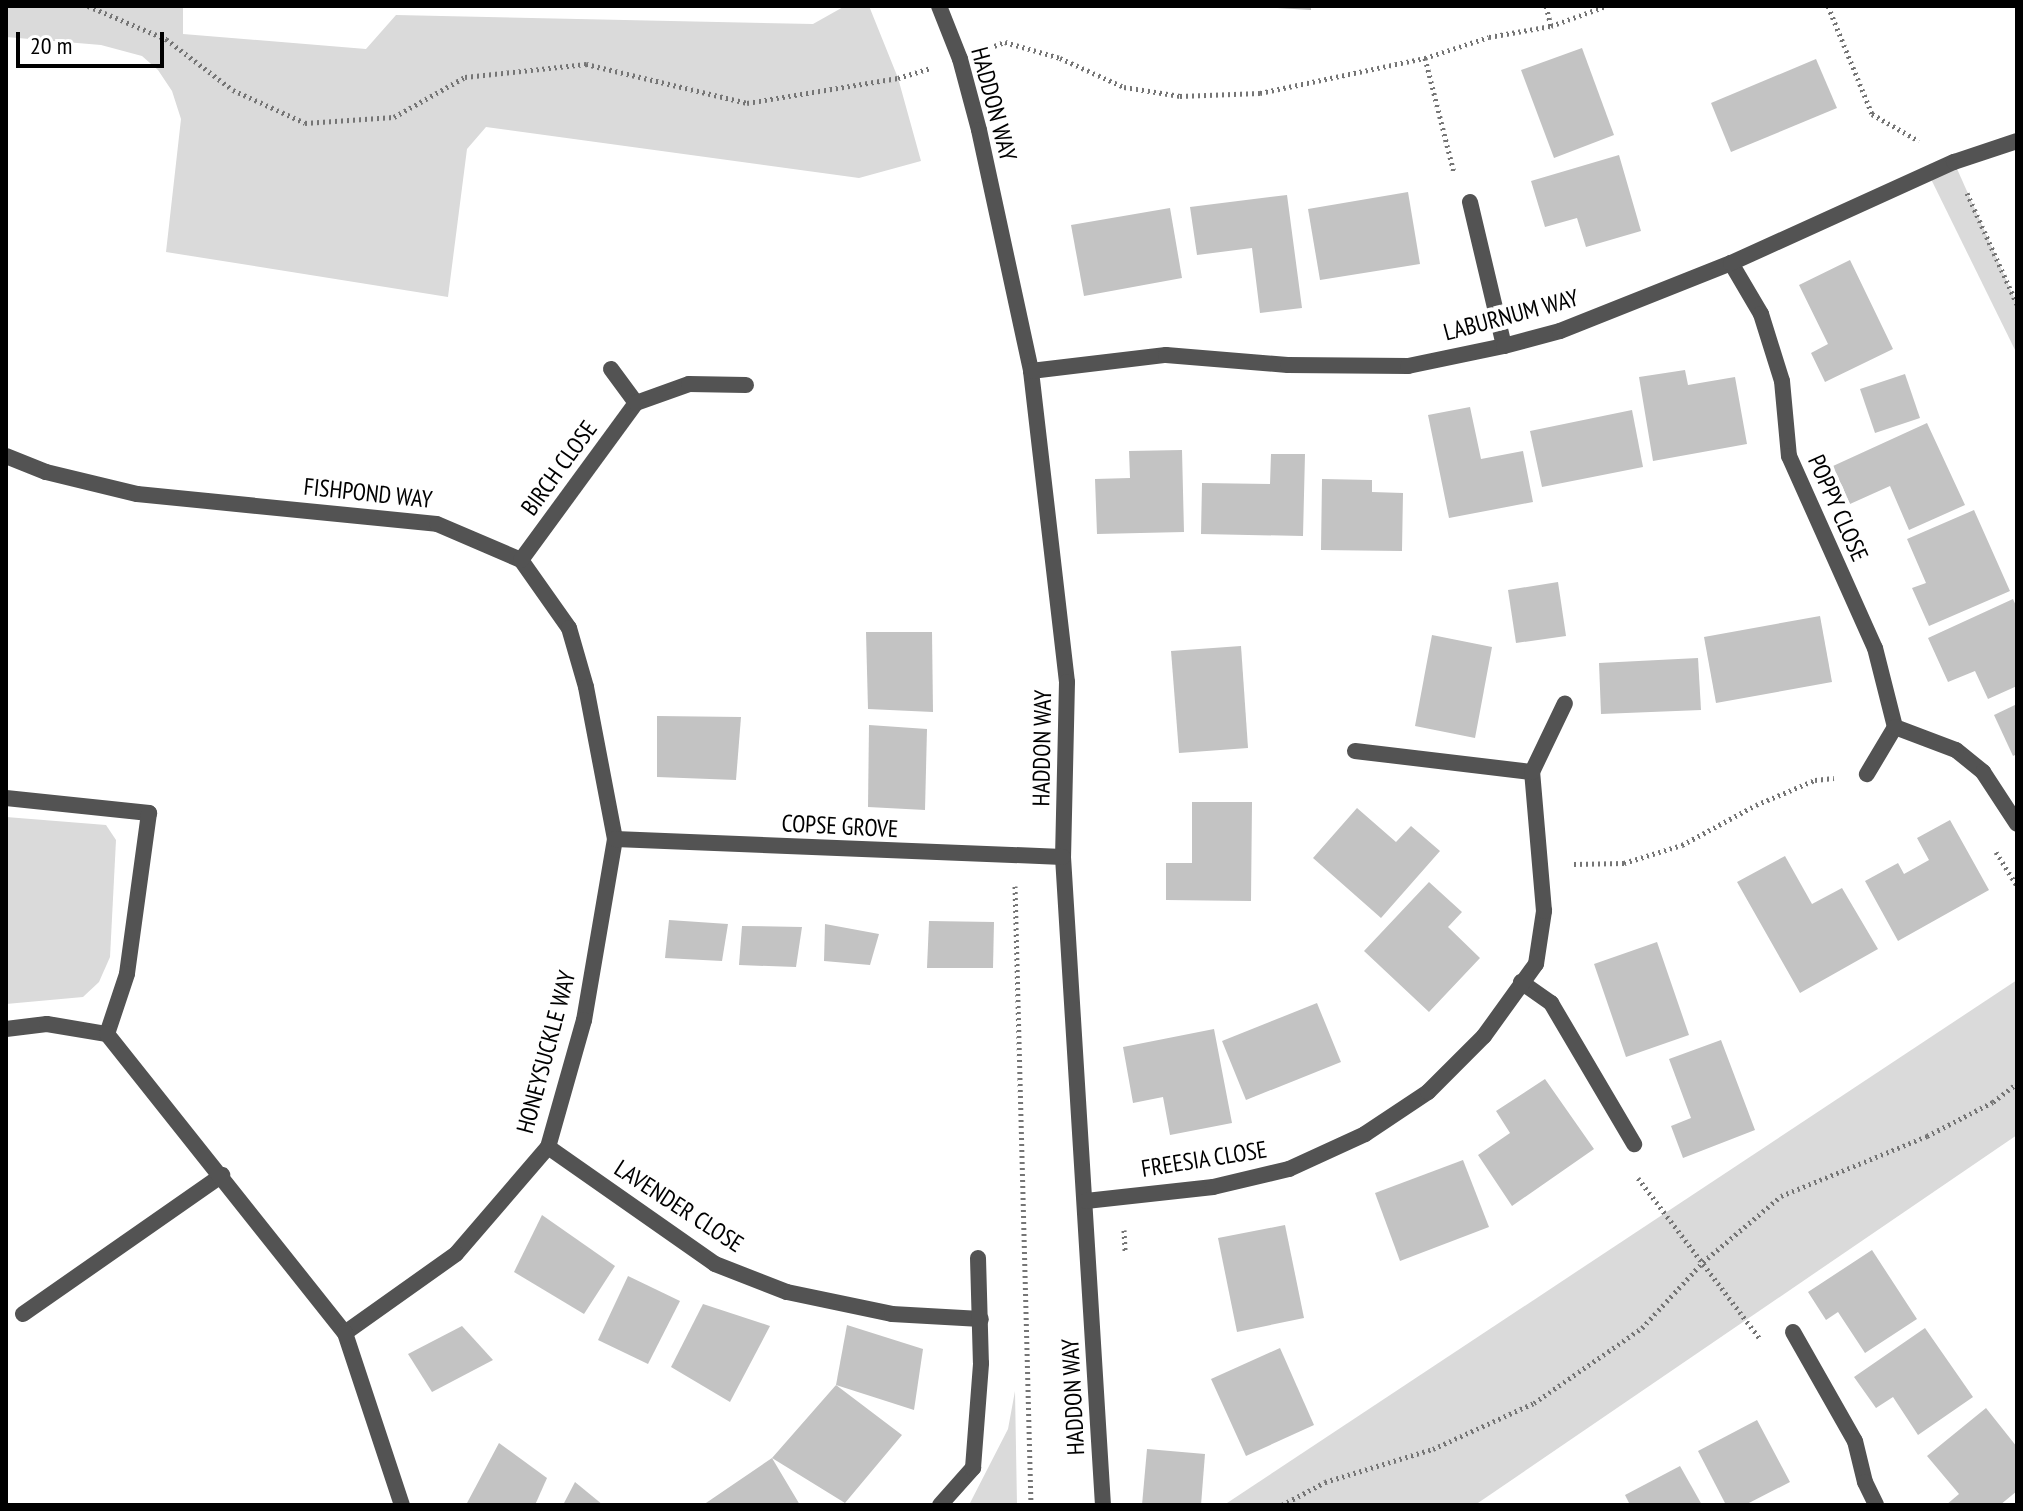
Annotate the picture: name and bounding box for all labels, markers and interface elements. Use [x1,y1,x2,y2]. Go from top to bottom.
scale bar [20,16,168,66]
text: 20 m [30,30,72,61]
street label: HADDON WAY [965,44,1023,164]
street label: LABURNUM WAY [1440,283,1582,347]
street label: BIRCH CLOSE [515,415,603,521]
street label: POPPY CLOSE [1802,450,1874,566]
street label: FISHPOND WAY [302,472,434,514]
street label: HADDON WAY [1027,689,1057,807]
street label: COPSE GROVE [781,809,899,843]
street label: HONEYSUCKLE WAY [510,967,582,1137]
street label: FREESIA CLOSE [1139,1135,1269,1183]
street label: LAVENDER CLOSE [609,1154,749,1258]
street label: HADDON WAY [1056,1338,1090,1456]

